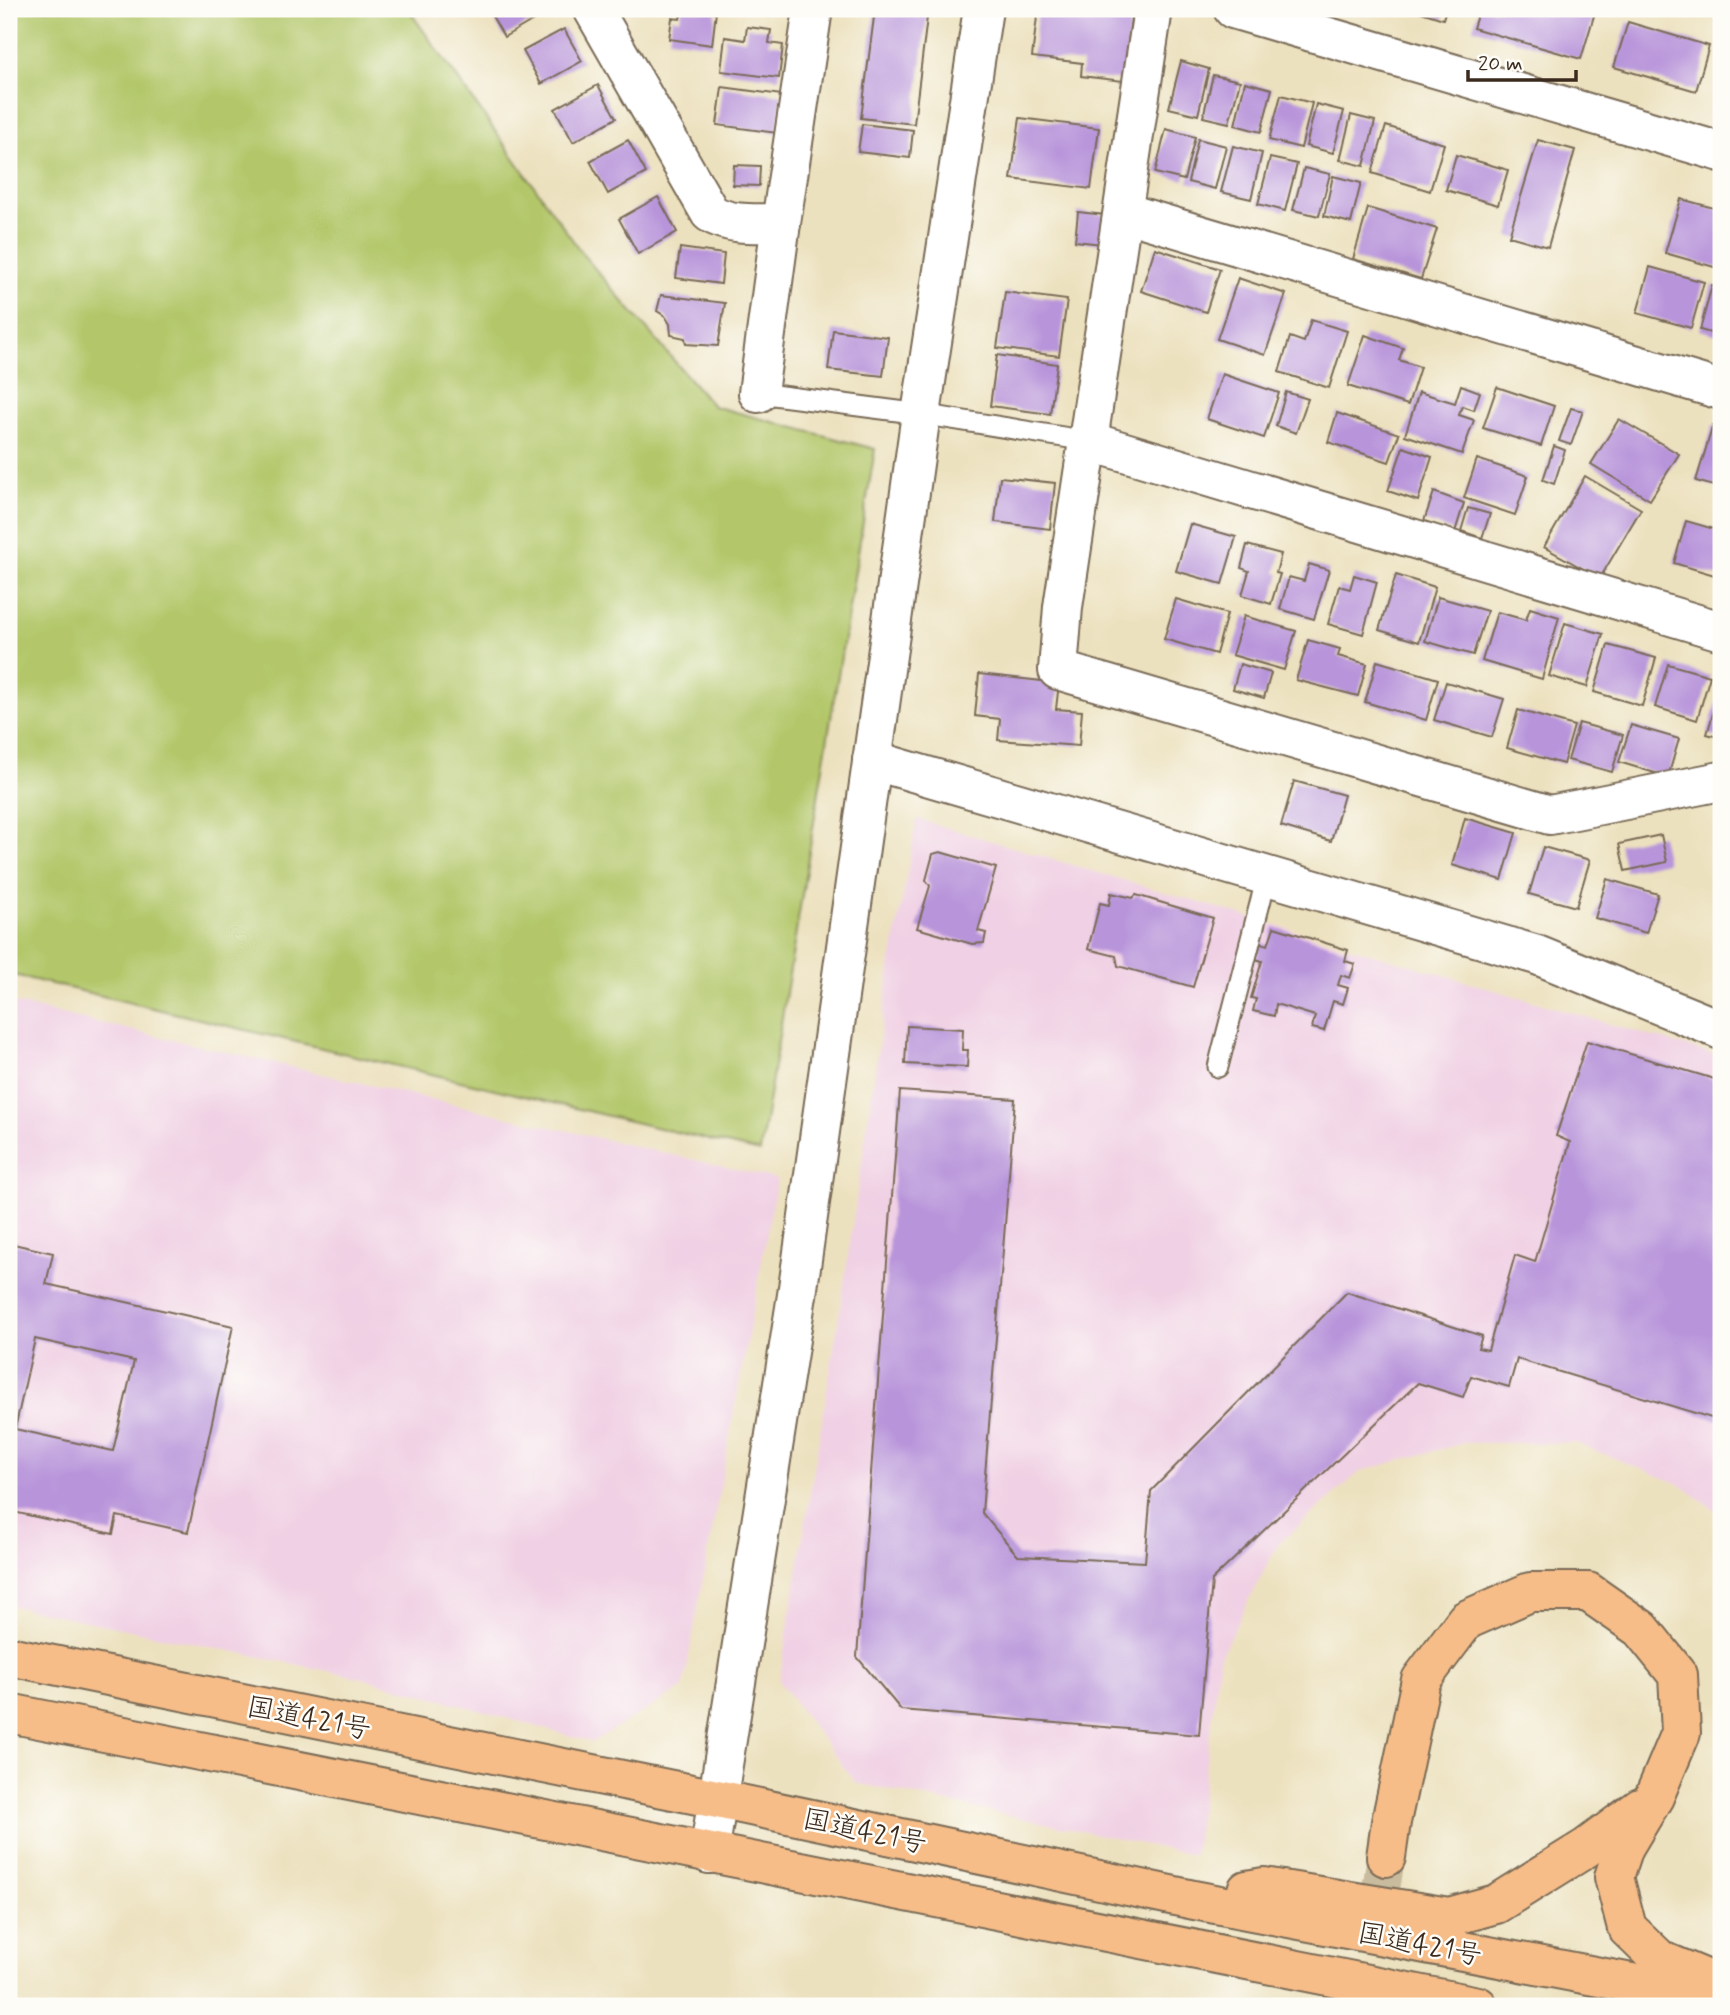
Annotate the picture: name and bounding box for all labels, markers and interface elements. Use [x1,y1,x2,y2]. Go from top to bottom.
scale bar [1468,38,1576,82]
text: 20 m [1478,50,1523,78]
street label: 国道421号 [243,1689,374,1750]
street label: 国道421号 [799,1801,930,1864]
street label: 国道421号 [1354,1915,1485,1976]

